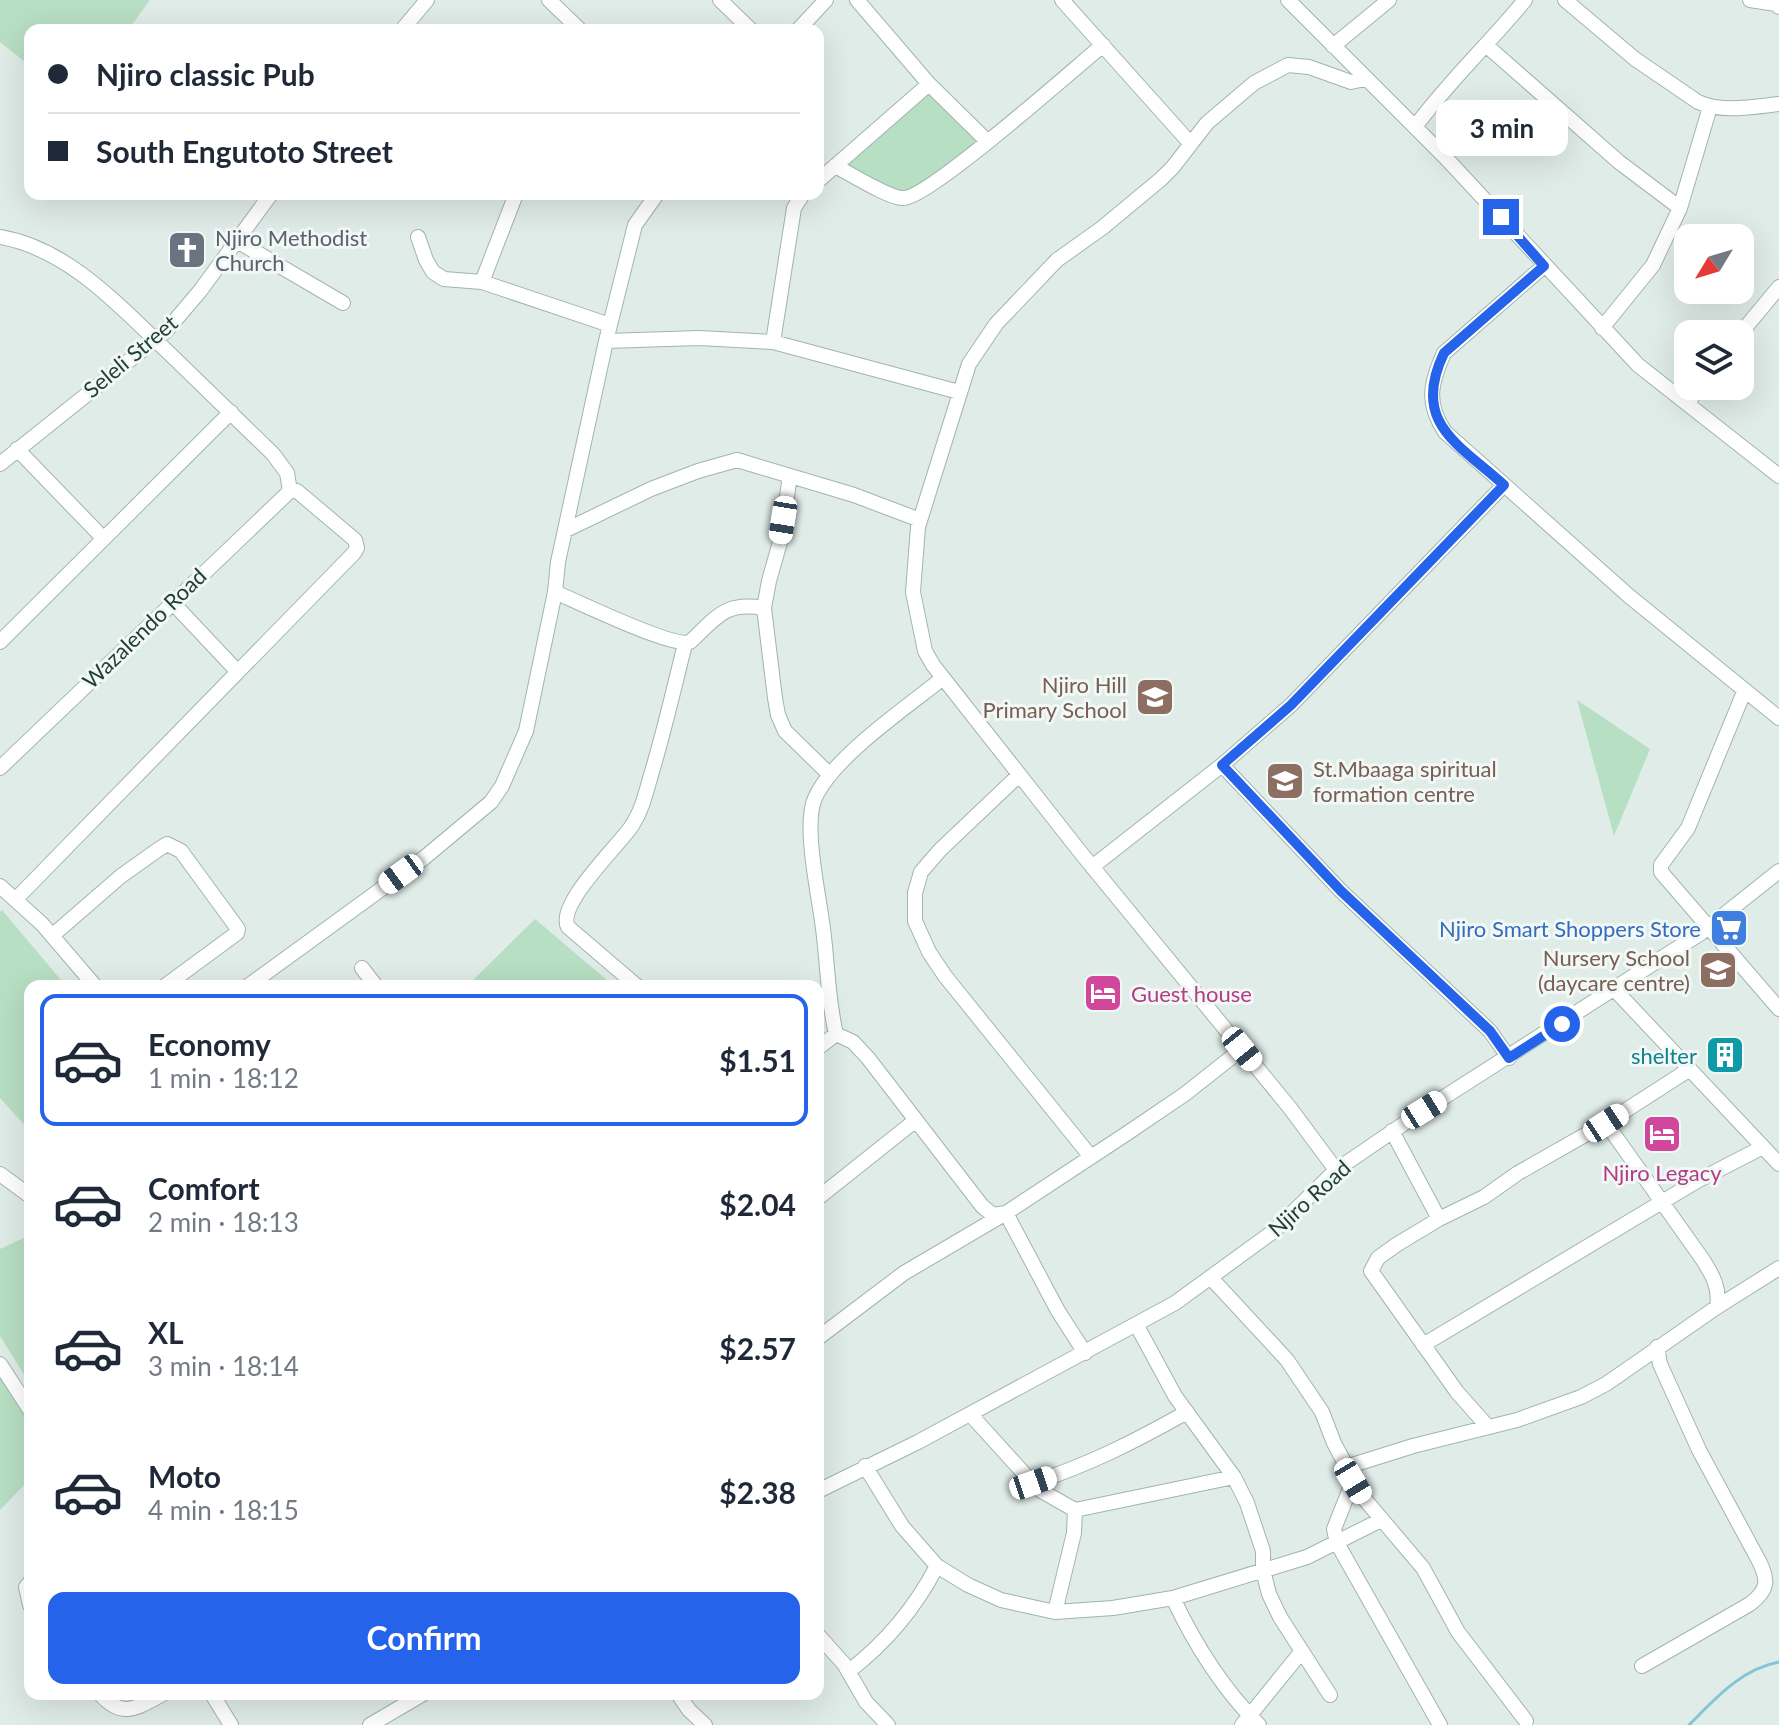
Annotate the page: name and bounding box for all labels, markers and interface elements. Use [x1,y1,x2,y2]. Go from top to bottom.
text: Njiro classic Pub [96,56,315,92]
callout: 3 min [1435,101,1567,157]
text: 3 min [1470,112,1534,144]
text: South Engutoto Street [96,133,393,169]
route end [1483,199,1519,235]
place label: Njiro Methodist Church [215,224,367,276]
north arrow [1674,224,1754,304]
map controls [1674,224,1754,400]
church icon: Njiro Methodist Church [166,229,208,271]
street label: Seleli Street [78,309,183,403]
button: layers [1674,320,1754,400]
car [767,494,799,546]
street label: Wazalendo Road [76,562,212,694]
place label: Njiro Hill Primary School [982,671,1127,723]
school or university icon: Njiro Hill Primary School [1134,676,1176,718]
place label: St.Mbaaga spiritual formation centre [1313,755,1497,807]
school or university icon: St.Mbaaga spiritual formation centre [1264,760,1306,802]
car [375,850,427,898]
supermarket icon: Njiro Smart Shoppers Store [1708,907,1750,949]
place label: Njiro Smart Shoppers Store [1439,915,1701,942]
place label: Nursery School (daycare centre) [1538,944,1690,996]
school or university icon: Nursery School (daycare centre) [1697,949,1739,991]
hotel icon: Guest house [1082,972,1124,1014]
place label: Guest house [1131,980,1252,1007]
route start [1544,1006,1580,1042]
car [1218,1023,1266,1075]
icon: car [52,1024,124,1096]
text: Economy [148,1026,271,1062]
building icon: shelter [1704,1034,1746,1076]
text: $1.51 [719,1042,796,1078]
place label: shelter [1631,1042,1697,1069]
text: 1 min · 18:12 [148,1062,299,1094]
car [1397,1087,1451,1133]
car [1579,1100,1633,1146]
hotel icon: Njiro Legacy [1641,1113,1683,1155]
street label: Njiro Road [1262,1154,1356,1242]
place label: Njiro Legacy [1602,1159,1722,1186]
icon: car [52,1168,124,1240]
text: Comfort [148,1170,260,1206]
text: $2.04 [719,1186,796,1222]
text: 2 min · 18:13 [148,1206,299,1238]
icon: car [52,1312,124,1384]
text: XL [148,1314,184,1350]
text: $2.57 [719,1330,796,1366]
text: 3 min · 18:14 [148,1350,299,1382]
car [1330,1454,1376,1508]
icon: car [52,1456,124,1528]
text: Moto [148,1458,221,1494]
car [1006,1464,1060,1502]
text: $2.38 [719,1474,796,1510]
text: 4 min · 18:15 [148,1494,299,1526]
button: Confirm [48,1592,800,1684]

